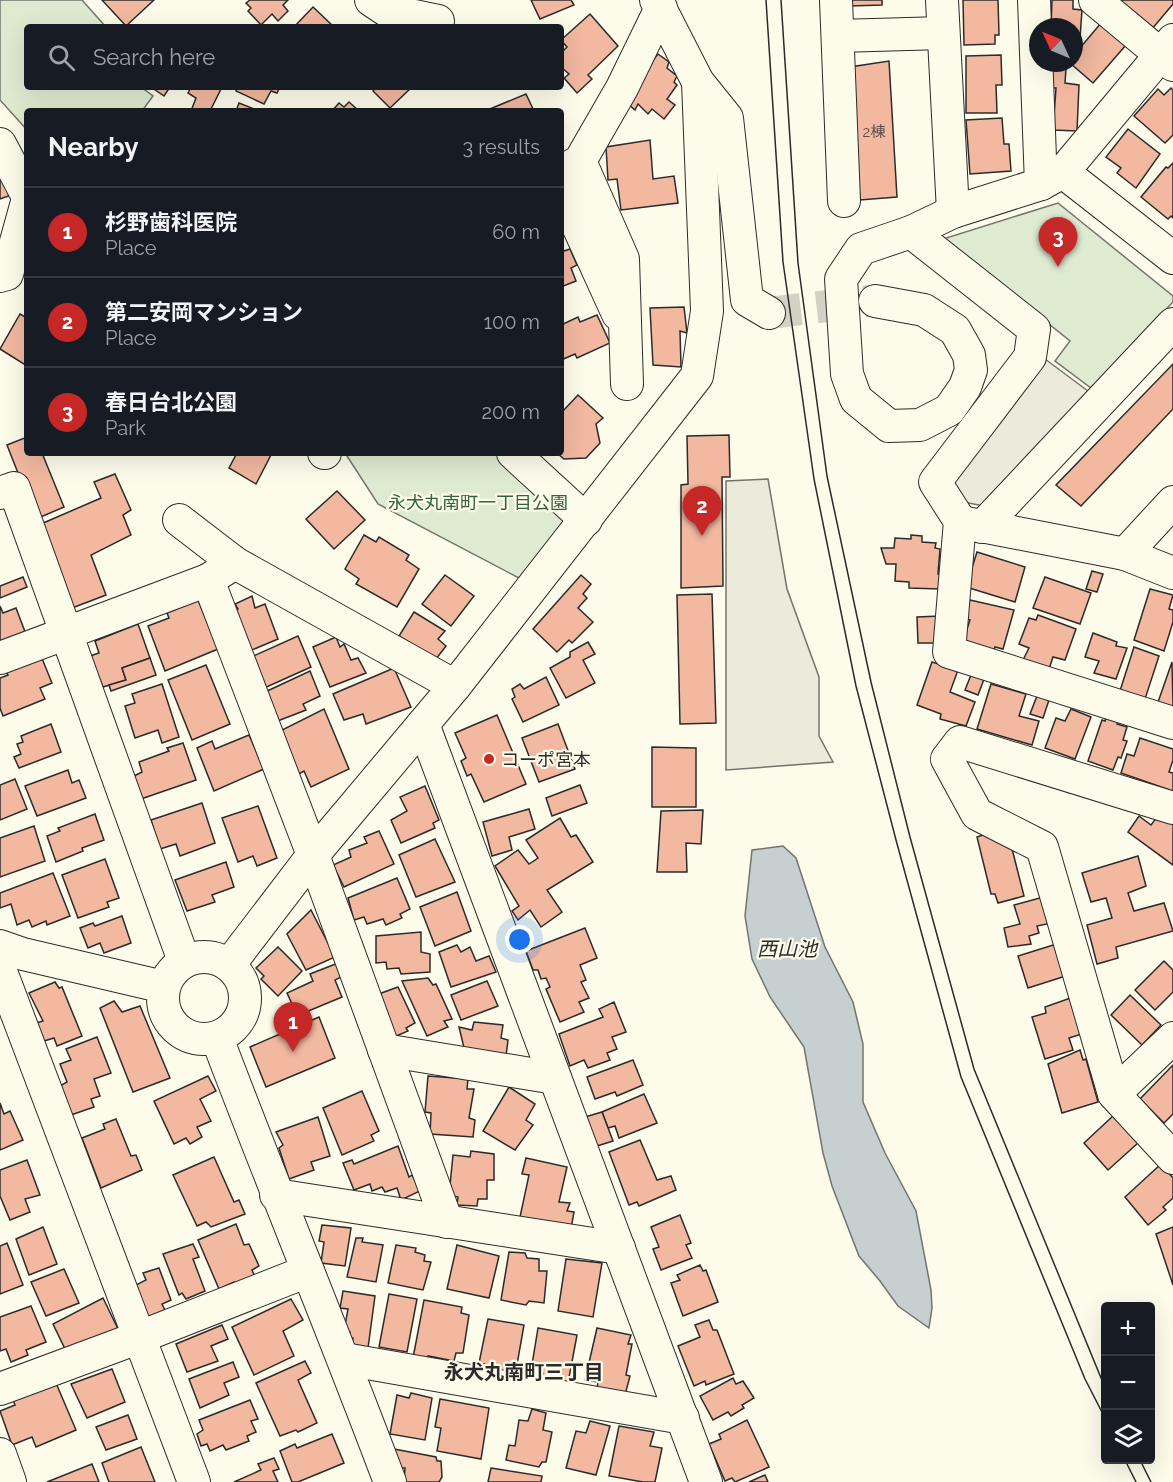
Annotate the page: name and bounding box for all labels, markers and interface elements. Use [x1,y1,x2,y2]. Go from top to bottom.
north arrow [1029,18,1083,72]
search box [24,24,564,90]
icon: search [45,41,78,74]
text: Search here [93,44,215,70]
house number: 2棟 [863,123,885,141]
text: Nearby [48,132,138,162]
text: 3 results [462,135,540,159]
text: 杉野歯科医院 [105,209,237,235]
pin: 3 [1038,218,1078,267]
text: 1 [63,220,72,244]
text: 60 m [492,220,540,244]
text: Place [105,236,156,260]
text: 第二安岡マンション [105,299,303,325]
text: 2 [62,310,73,334]
text: 100 m [483,310,540,334]
text: Place [105,326,156,350]
text: 春日台北公園 [105,389,237,415]
text: 3 [62,400,73,424]
text: 200 m [482,400,540,424]
text: Park [105,416,146,440]
pin: 2 [682,486,722,536]
park label: 永犬丸南町一丁目公園 [388,492,568,513]
place label: コーポ宮本 [501,749,591,770]
marker: コーポ宮本 [482,752,496,766]
your location [505,925,534,954]
water label: 西山池 [757,937,819,961]
pin: 1 [274,1002,312,1052]
map controls [1101,1302,1155,1464]
button: + [1101,1302,1155,1356]
button: − [1101,1356,1155,1410]
district label: 永犬丸南町三丁目 [444,1360,604,1384]
button: layers [1101,1410,1155,1464]

